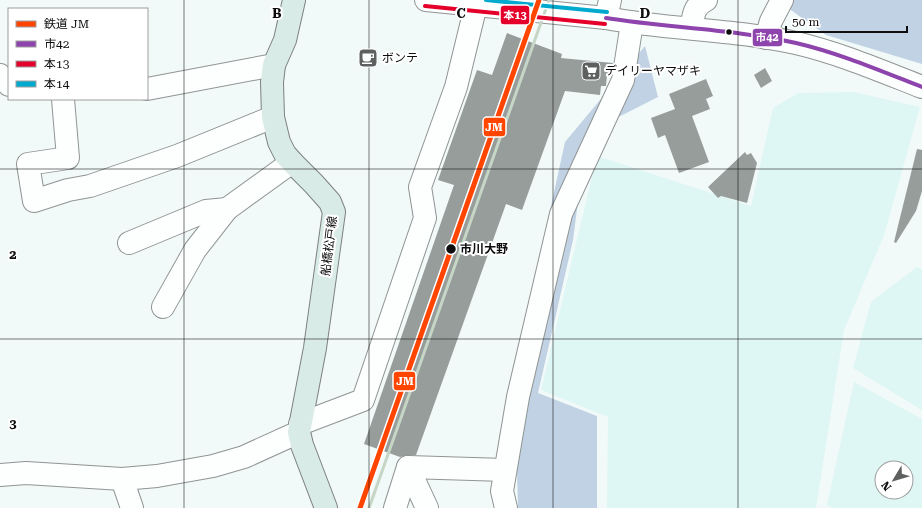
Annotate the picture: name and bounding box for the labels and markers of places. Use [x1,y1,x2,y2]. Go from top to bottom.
unlabelled marker [724,27,734,37]
cafe icon: ボンテ [357,47,379,69]
place label: ボンテ [382,51,418,65]
supermarket icon: デイリーヤマザキ [580,60,602,82]
place label: デイリーヤマザキ [605,64,701,78]
marker: 市川大野 [444,242,458,256]
place label: 市川大野 [460,242,508,256]

